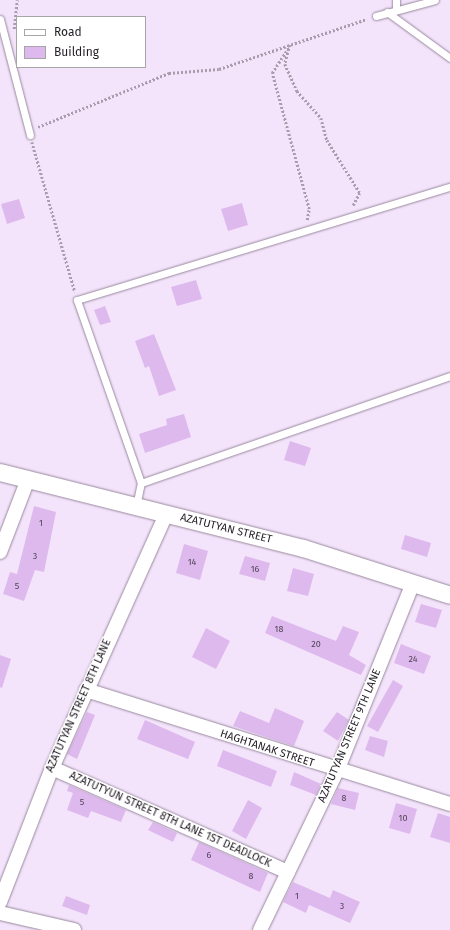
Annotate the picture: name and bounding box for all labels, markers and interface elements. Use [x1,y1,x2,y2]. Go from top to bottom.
legend [16,16,146,68]
text: Road [54,25,82,39]
text: Building [54,45,99,59]
street label: AZATUTYAN STREET [179,511,273,547]
house number: 1 [39,518,43,528]
house number: 3 [33,551,37,561]
house number: 14 [188,557,196,567]
house number: 16 [251,564,259,574]
house number: 5 [15,581,19,591]
house number: 18 [275,624,283,634]
street label: AZATUTYAN STREET 8TH LANE [44,637,114,775]
house number: 20 [311,639,321,649]
house number: 24 [409,654,417,664]
street label: AZATUTYAN STREET 9TH LANE [316,667,384,805]
street label: HAGHTANAK STREET [218,728,316,770]
street label: AZATUTYUN STREET 8TH LANE 1ST DEADLOCK [67,769,273,871]
house number: 8 [342,793,346,803]
house number: 5 [80,797,84,807]
house number: 10 [399,813,407,823]
house number: 6 [207,850,211,860]
house number: 8 [249,871,253,881]
house number: 1 [295,891,299,901]
house number: 3 [340,901,344,911]

